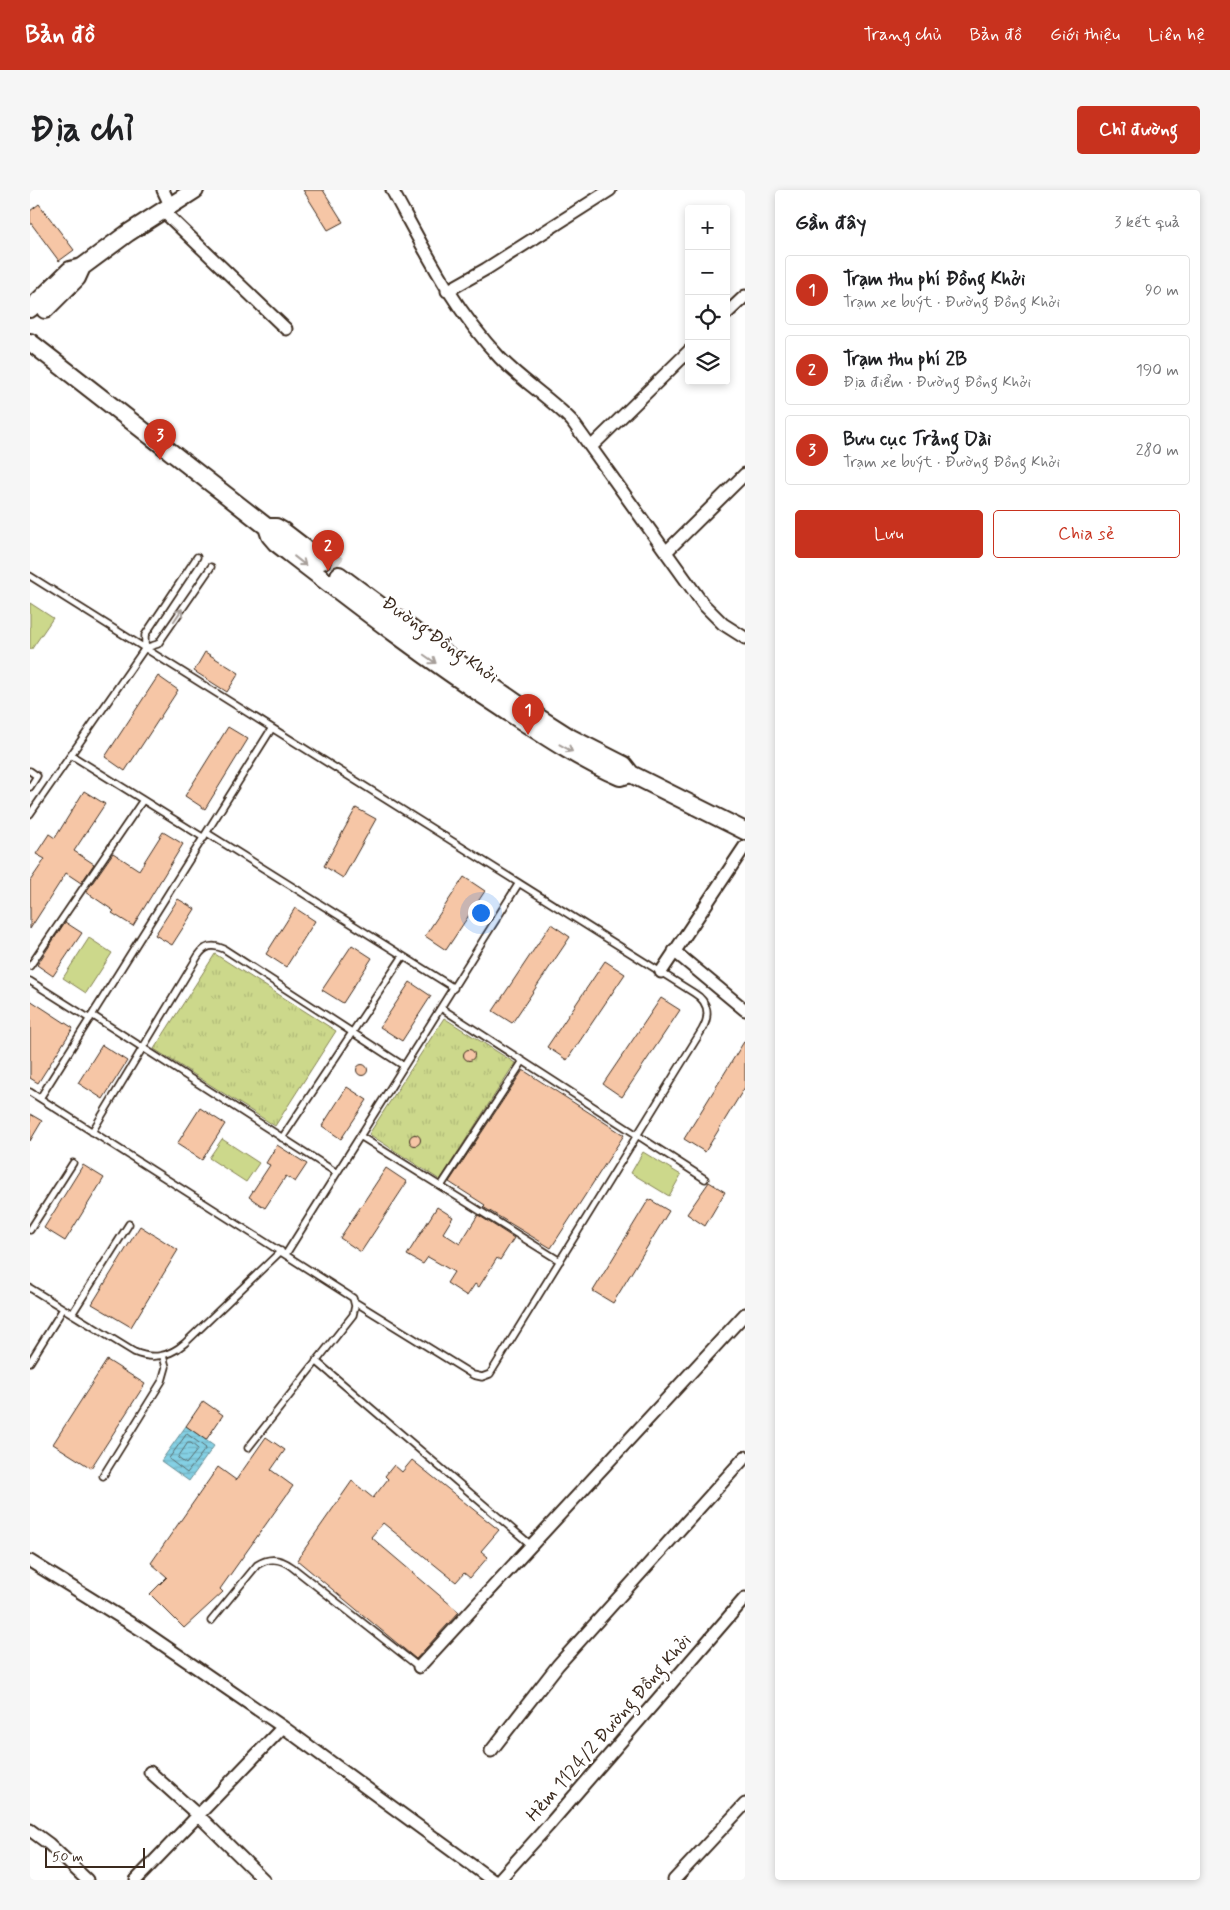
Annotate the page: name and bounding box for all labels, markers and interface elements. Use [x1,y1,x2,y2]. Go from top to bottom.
text: Bản đồ [25,20,95,51]
text: Trang chủ [864,23,942,47]
text: Bản đồ [970,23,1022,47]
text: Giới thiệu [1050,23,1120,47]
text: Liên hệ [1148,23,1205,47]
button: Chỉ đường [1077,106,1200,154]
text: Địa chỉ [30,107,134,153]
map controls [685,205,730,385]
button: + [685,205,730,250]
text: Gần đây [795,209,866,237]
text: 3 kết quả [1114,212,1180,233]
button: − [685,250,730,295]
text: Trạm thu phí Đồng Khởi [843,267,1025,292]
text: 1 [808,280,816,301]
text: 90 m [1145,280,1179,301]
text: Trạm xe buýt · Đường Đồng Khởi [843,292,1060,313]
button: locate [685,295,730,340]
button: layers [685,340,730,385]
text: Trạm thu phí 2B [843,347,967,372]
text: 2 [808,360,816,381]
text: 190 m [1136,360,1179,381]
text: Địa điểm · Đường Đồng Khởi [843,372,1031,393]
pin: 3 [144,419,176,460]
text: Bưu cục Trảng Dài [843,427,991,452]
text: 3 [808,440,816,461]
text: 280 m [1136,440,1179,461]
text: Trạm xe buýt · Đường Đồng Khởi [843,452,1060,473]
button: Lưu [795,510,983,558]
button: Chia sẻ [993,510,1180,558]
pin: 2 [312,530,344,571]
one-way arrow [293,556,306,567]
street label: Đường Đồng Khởi [375,590,503,692]
one-way arrow [173,608,183,622]
one-way arrow [422,654,436,665]
pin: 1 [512,694,544,735]
one-way arrow [558,744,572,754]
your location [468,900,494,926]
street label: Hẻm 1124/2 Đường Đồng Khởi [521,1629,700,1829]
scale bar [45,1845,145,1868]
text: 50 m [52,1848,83,1866]

